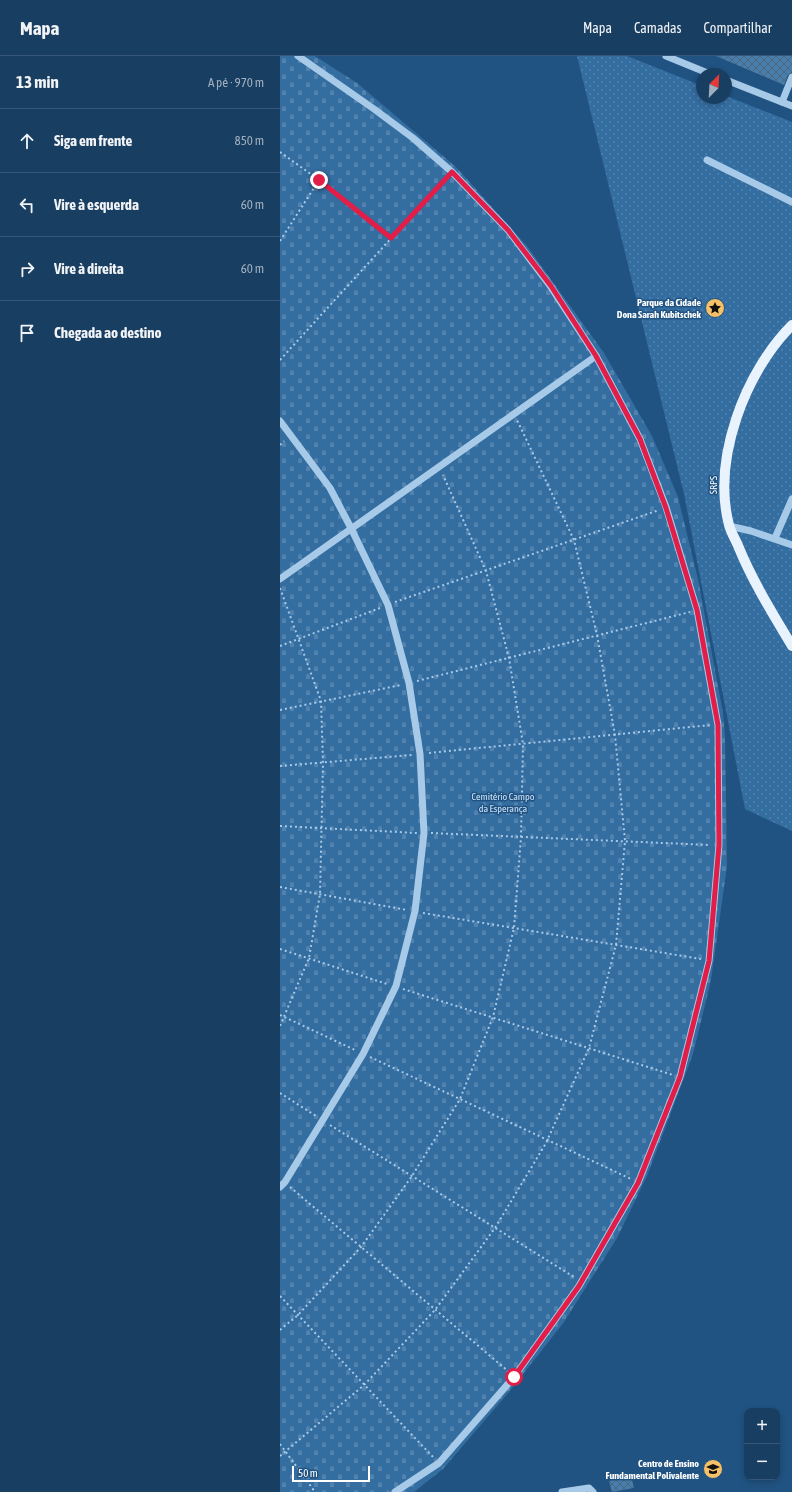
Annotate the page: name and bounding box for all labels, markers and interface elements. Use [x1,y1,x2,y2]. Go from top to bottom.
text: Mapa [20,17,59,39]
text: Mapa [583,20,612,36]
text: Camadas [634,20,682,36]
text: Compartilhar [704,20,772,36]
north arrow [696,68,732,104]
text: 13 min [16,72,59,92]
text: A pé · 970 m [208,75,264,90]
icon: ahead [16,130,38,152]
text: Siga em frente [54,132,132,149]
text: 850 m [235,133,264,148]
route end [310,171,328,189]
icon: left [16,194,38,216]
text: Vire à esquerda [54,196,139,213]
text: 60 m [241,197,264,212]
icon: right [16,258,38,280]
text: Vire à direita [54,260,124,277]
text: 60 m [241,261,264,276]
place label: Parque da Cidade Dona Sarah Kubitschek [617,297,702,320]
place icon: Parque da Cidade Dona Sarah Kubitschek [704,297,726,319]
icon: arrive [16,322,38,344]
text: Chegada ao destino [54,324,162,341]
street label: SRPS [708,476,719,494]
park label: Cemitério Campo da Esperança [472,791,535,814]
route start [505,1368,523,1386]
map controls [744,1408,780,1480]
button: + [744,1408,780,1444]
button: − [744,1444,780,1480]
place label: Centro de Ensino Fundamental Polivalente [605,1458,699,1481]
school or university icon: Centro de Ensino Fundamental Polivalente [702,1458,724,1480]
scale bar [292,1464,370,1483]
text: 50 m [298,1467,318,1479]

